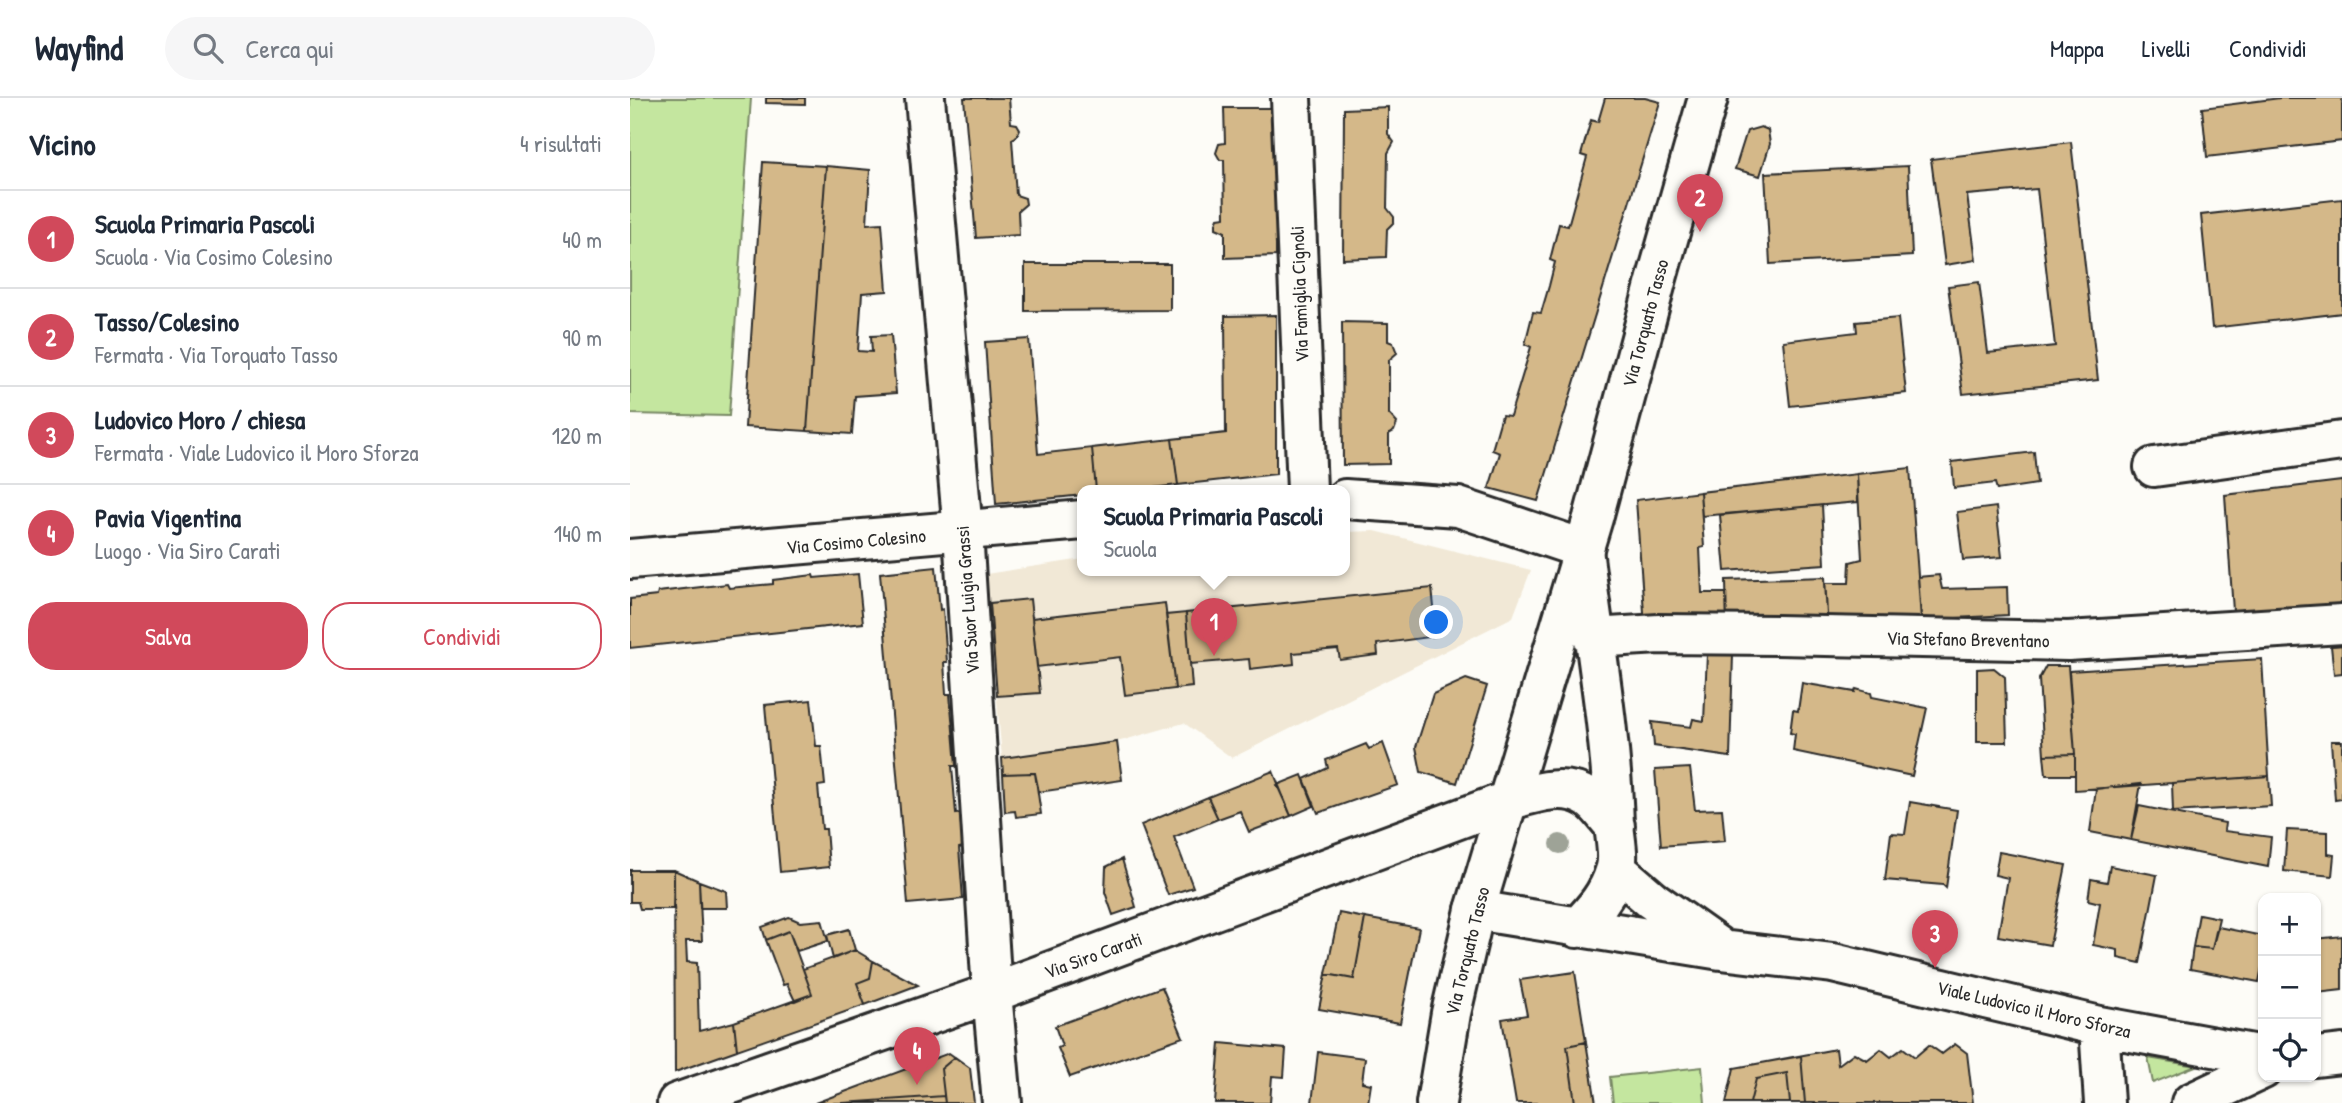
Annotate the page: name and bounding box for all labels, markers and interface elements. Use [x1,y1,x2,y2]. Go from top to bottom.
search box [165,17,655,80]
text: Wayfind [35,26,123,70]
icon: search [189,29,227,67]
text: Cerca qui [245,31,334,66]
text: Mappa [2050,32,2104,64]
text: Livelli [2142,32,2191,64]
text: Condividi [2229,32,2307,64]
text: Vicino [28,124,96,164]
text: 4 risultati [520,128,602,159]
pin: 2 [1677,174,1723,232]
text: Scuola Primaria Pascoli [95,206,315,241]
text: 1 [47,224,55,255]
text: 40 m [562,224,602,255]
street label: Via Famiglia Cignoli [1284,225,1314,363]
text: Scuola · Via Cosimo Colesino [95,241,333,272]
street label: Via Torquato Tasso [1615,256,1675,390]
text: Tasso/Colesino [95,304,239,339]
text: 2 [46,322,56,353]
text: 90 m [562,322,602,353]
text: Fermata · Via Torquato Tasso [95,339,338,370]
text: Ludovico Moro / chiesa [95,402,305,437]
text: 3 [46,420,56,451]
text: 120 m [552,420,602,451]
text: Fermata · Viale Ludovico il Moro Sforza [95,437,419,468]
popup [1077,485,1350,576]
text: Scuola Primaria Pascoli [1103,498,1324,533]
text: Pavia Vigentina [95,500,241,535]
text: 4 [47,518,55,549]
text: 140 m [554,518,602,549]
street label: Via Cosimo Colesino [785,522,927,560]
street label: Via Suor Luigia Grassi [949,525,985,675]
text: Scuola [1103,533,1156,564]
text: Luogo · Via Siro Carati [95,535,281,566]
pin: 1 [1191,598,1237,656]
button: Salva [28,602,308,670]
button: Condividi [322,602,602,670]
your location [1419,605,1453,639]
street label: Via Stefano Breventano [1886,625,2050,653]
street label: Via Torquato Tasso [1438,884,1496,1018]
map controls [2258,893,2321,1082]
button: + [2258,893,2321,956]
pin: 3 [1912,910,1958,968]
street label: Via Siro Carati [1040,925,1146,985]
button: − [2258,956,2321,1019]
street label: Viale Ludovico il Moro Sforza [1934,974,2134,1044]
button: locate [2258,1019,2321,1082]
pin: 4 [894,1027,940,1085]

